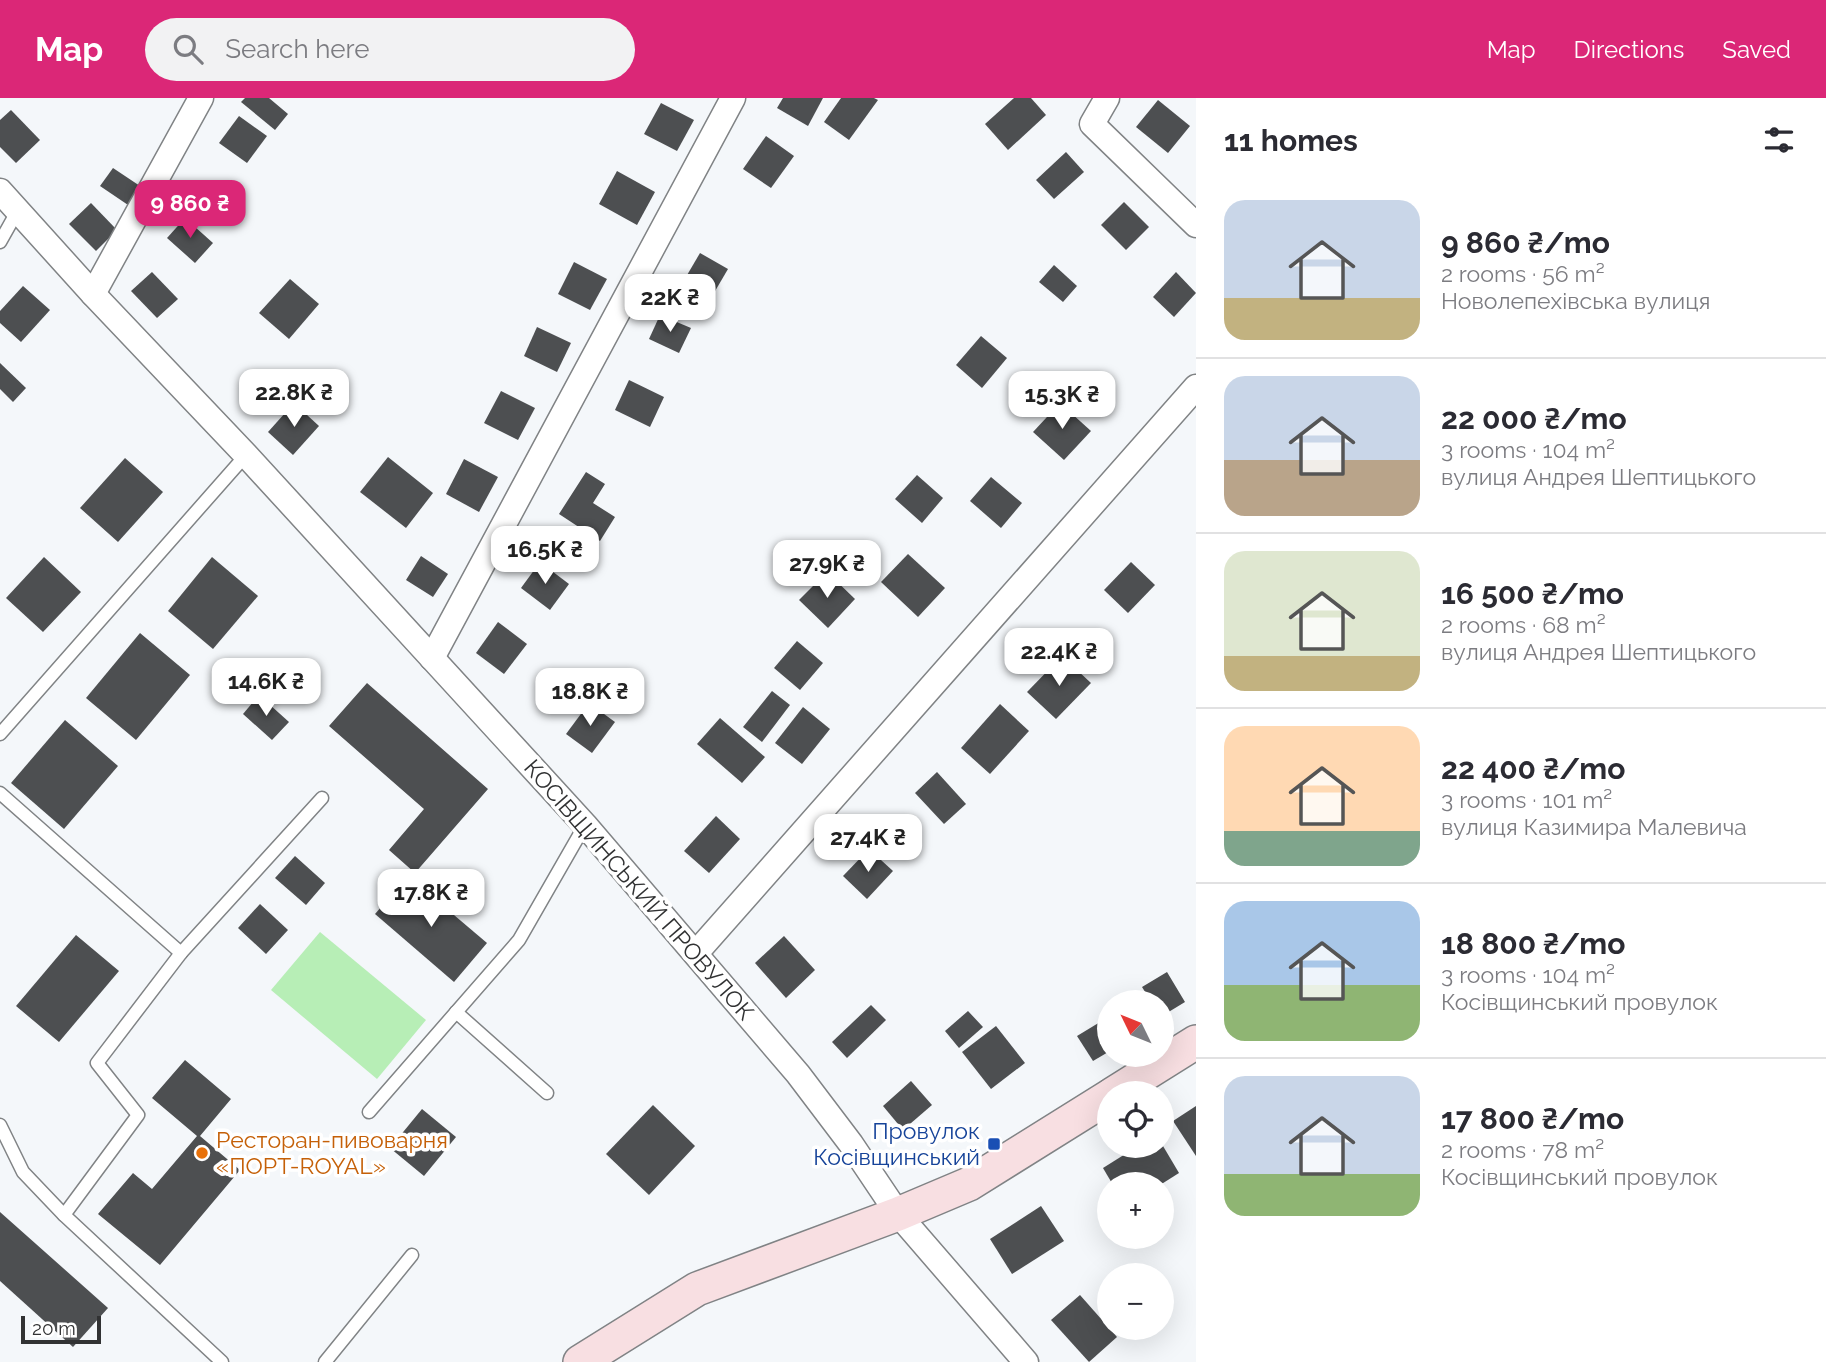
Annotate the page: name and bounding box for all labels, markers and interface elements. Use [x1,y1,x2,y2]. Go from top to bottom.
search box [145,18,635,81]
text: Map [35,30,103,69]
icon: search [169,30,207,68]
text: Search here [225,34,370,64]
text: Map [1487,35,1536,64]
text: Directions [1574,35,1684,64]
text: Saved [1722,35,1791,64]
icon: filters [1760,121,1798,159]
text: 11 homes [1224,123,1358,158]
pin: 9 860 ₴ [125,180,255,240]
text: 9 860 ₴ [151,189,229,216]
text: 9 860 ₴/mo [1441,225,1610,260]
icon: home [1280,228,1364,312]
text: 2 rooms · 56 m² [1441,260,1605,287]
pin: 22K ₴ [621,274,719,334]
text: 22K ₴ [641,283,699,310]
text: Новолепехівська вулиця [1441,287,1710,314]
pin: 22.8K ₴ [229,370,359,429]
pin: 15.3K ₴ [997,372,1127,431]
text: 22.8K ₴ [255,378,333,405]
text: 15.3K ₴ [1024,380,1100,407]
text: 22 000 ₴/mo [1441,401,1627,436]
icon: home [1280,404,1364,488]
text: 3 rooms · 104 m² [1441,436,1615,463]
text: вулиця Андрея Шептицького [1441,463,1756,490]
pin: 16.5K ₴ [480,526,610,586]
text: 16.5K ₴ [507,535,583,562]
pin: 27.9K ₴ [762,540,892,600]
text: 27.9K ₴ [789,549,865,576]
text: 16 500 ₴/mo [1441,576,1624,611]
icon: home [1280,579,1364,663]
text: 2 rooms · 68 m² [1441,611,1606,638]
pin: 22.4K ₴ [994,628,1124,688]
text: 22.4K ₴ [1020,637,1098,664]
text: вулиця Андрея Шептицького [1441,638,1756,665]
pin: 14.6K ₴ [201,658,331,718]
text: 14.6K ₴ [228,667,304,694]
pin: 18.8K ₴ [525,668,655,728]
text: 18.8K ₴ [551,677,629,704]
text: 22 400 ₴/mo [1441,751,1625,786]
street label: КОСІВЩИНСЬКИЙ ПРОВУЛОК [519,754,760,1025]
icon: home [1280,754,1364,838]
text: 3 rooms · 101 m² [1441,786,1612,813]
text: вулиця Казимира Малевича [1441,813,1747,840]
pin: 27.4K ₴ [803,814,933,874]
text: 27.4K ₴ [830,823,906,850]
pin: 17.8K ₴ [366,870,496,929]
text: 17.8K ₴ [394,878,468,905]
text: 18 800 ₴/mo [1441,926,1625,961]
icon: home [1280,929,1364,1013]
text: 3 rooms · 104 m² [1441,961,1615,988]
text: Косівщинський провулок [1441,988,1718,1015]
north arrow [1097,990,1174,1068]
map controls [1097,990,1174,1340]
button: locate [1097,1081,1174,1158]
text: 17 800 ₴/mo [1441,1101,1624,1136]
icon: home [1280,1104,1364,1188]
place label: Провулок Косівщинський [813,1117,980,1170]
place label: Ресторан-пивоварня «ПОРТ-ROYAL» [216,1126,448,1179]
marker: Провулок Косівщинський [986,1136,1002,1152]
text: 2 rooms · 78 m² [1441,1136,1604,1163]
marker: Ресторан-пивоварня «ПОРТ-ROYAL» [194,1145,210,1161]
text: Косівщинський провулок [1441,1163,1718,1190]
button: + [1097,1172,1174,1249]
button: − [1097,1263,1174,1340]
scale bar [21,1313,102,1345]
text: 20 m [32,1317,76,1339]

